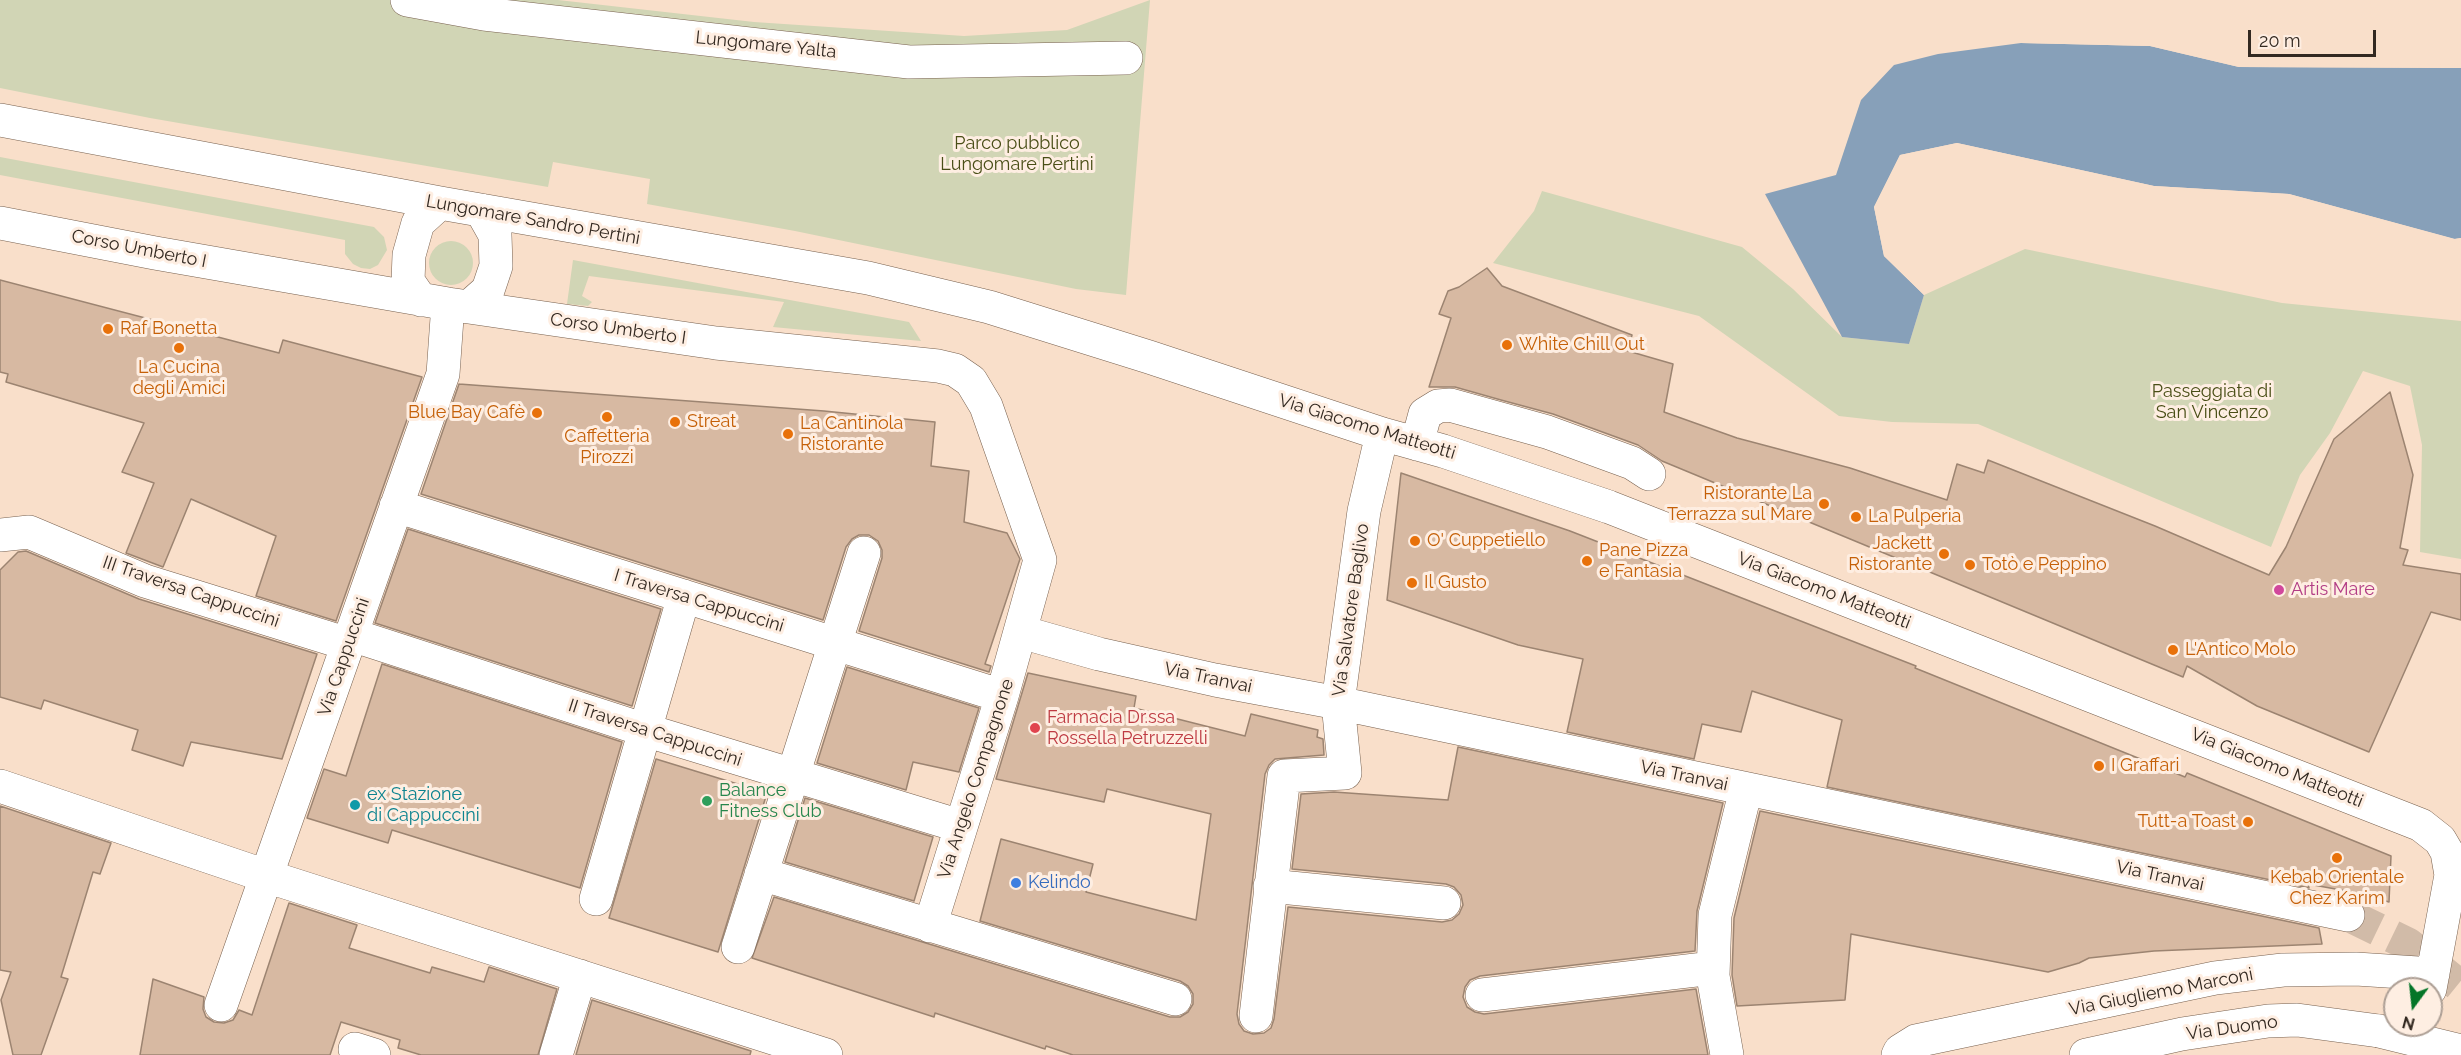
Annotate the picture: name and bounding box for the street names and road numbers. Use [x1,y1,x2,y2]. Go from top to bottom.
street label: Lungomare Yalta [694,27,838,63]
street label: Lungomare Sandro Pertini [424,191,642,249]
street label: Corso Umberto I [70,225,208,273]
street label: Corso Umberto I [549,309,687,349]
street label: Via Giacomo Matteotti [1276,390,1458,464]
street label: Via Salvatore Baglivo [1328,522,1374,698]
street label: Via Giacomo Matteotti [1734,548,1914,634]
street label: III Traversa Cappuccini [100,552,282,632]
street label: I Traversa Cappuccini [611,565,787,637]
street label: Via Cappuccini [314,595,374,719]
street label: Via Tranvai [1162,658,1254,698]
street label: Via Angelo Compagnone [933,676,1019,882]
street label: II Traversa Cappuccini [566,695,744,771]
street label: Via Giacomo Matteotti [2188,724,2366,812]
street label: Via Tranvai [1638,756,1730,796]
street label: Via Tranvai [2114,856,2206,896]
street label: Via Giugliemo Marconi [2067,964,2255,1020]
street label: Via Duomo [2185,1011,2279,1045]

